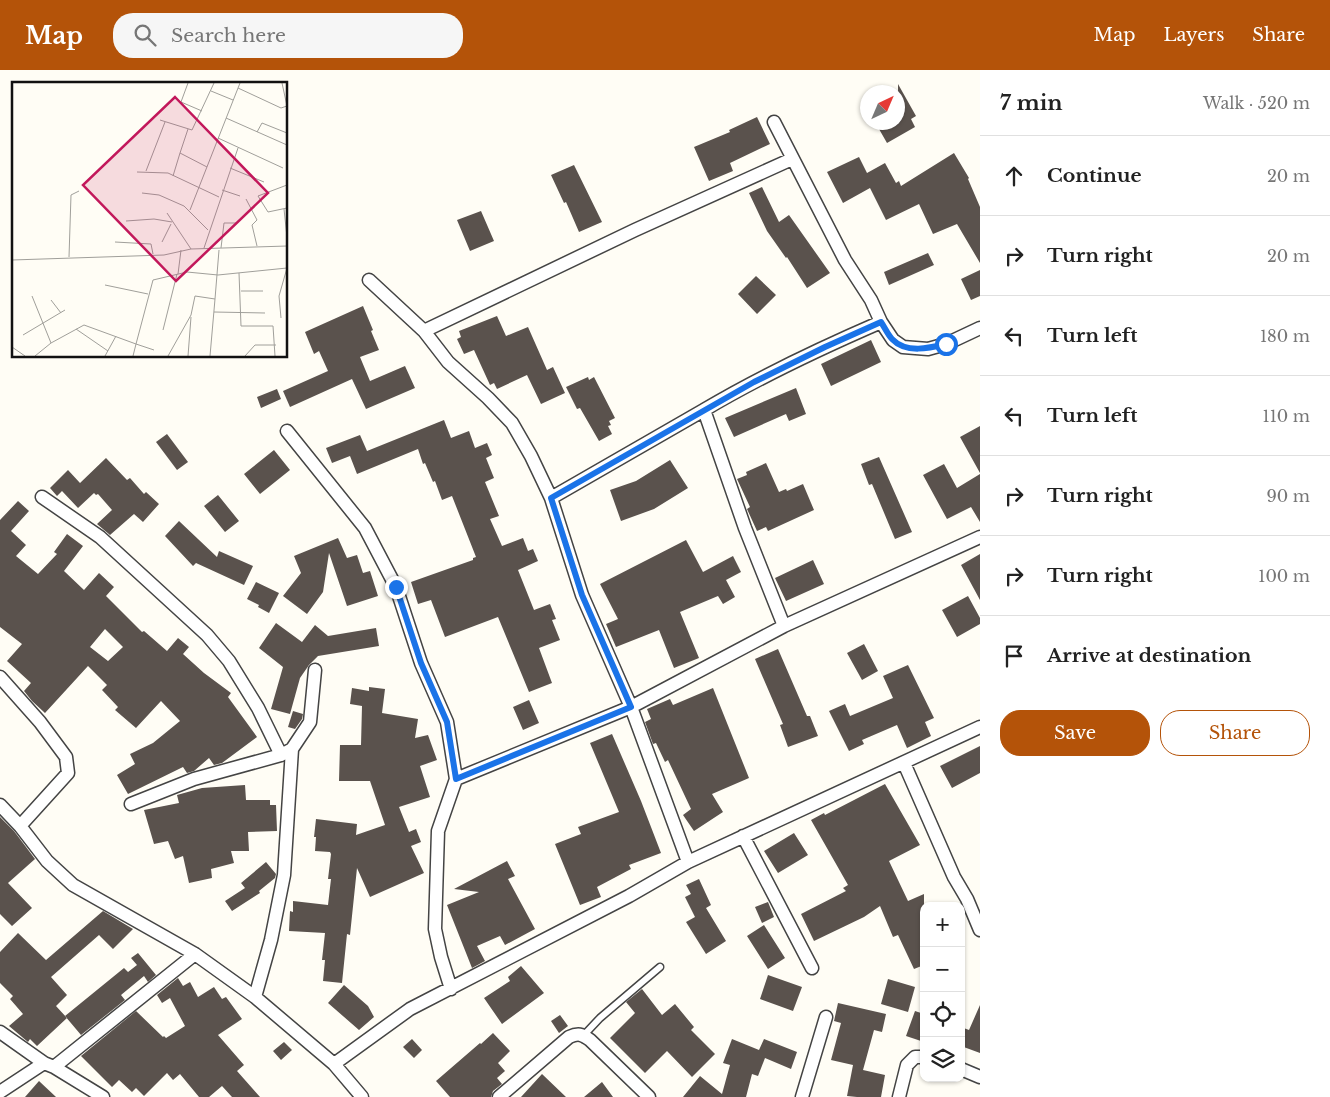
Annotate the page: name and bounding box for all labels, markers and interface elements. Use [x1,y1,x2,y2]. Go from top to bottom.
search box [113,13,463,58]
text: Map [25,21,83,50]
icon: search [131,21,159,49]
text: Search here [171,24,286,47]
text: Map [1094,24,1135,46]
text: Layers [1163,24,1224,46]
text: Share [1252,24,1305,46]
inset map [12,82,288,358]
north arrow [860,85,905,130]
text: 7 min [1000,90,1063,116]
text: Walk · 520 m [1203,93,1310,113]
icon: ahead [1000,162,1028,190]
text: Continue [1047,164,1142,187]
text: 20 m [1267,166,1310,186]
icon: right [1000,242,1028,270]
text: Turn right [1047,244,1153,267]
text: 20 m [1267,246,1310,266]
icon: left [1000,322,1028,350]
text: Turn left [1047,324,1138,347]
text: 180 m [1260,326,1310,346]
route start [935,333,958,356]
icon: left [1000,402,1028,430]
text: Turn left [1047,404,1138,427]
text: 110 m [1263,406,1310,426]
icon: right [1000,482,1028,510]
text: Turn right [1047,484,1153,507]
text: 90 m [1267,486,1310,506]
icon: right [1000,562,1028,590]
text: Turn right [1047,564,1153,587]
text: 100 m [1258,566,1310,586]
route end [385,576,408,599]
icon: arrive [1000,642,1028,670]
text: Arrive at destination [1047,644,1251,667]
button: Save [1000,710,1150,756]
button: Share [1160,710,1310,756]
map controls [920,902,965,1082]
button: + [920,902,965,947]
button: − [920,947,965,992]
button: locate [920,992,965,1037]
button: layers [920,1037,965,1082]

